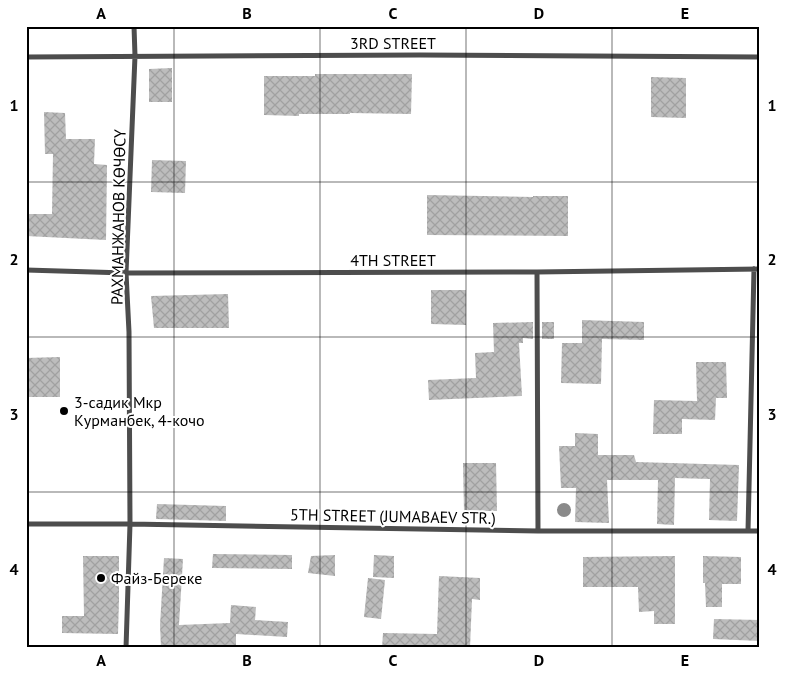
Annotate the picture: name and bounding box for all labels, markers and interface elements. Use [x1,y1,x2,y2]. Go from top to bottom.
text: A [96,3,106,23]
text: B [242,3,252,23]
text: C [389,3,398,23]
text: D [534,3,544,23]
text: E [681,3,689,23]
street label: 3RD STREET [350,33,436,53]
text: 1 [9,95,19,115]
text: 1 [767,95,777,115]
street label: РАХМАНЖАНОВ КӨЧӨСҮ [106,129,130,305]
text: 2 [9,249,19,269]
text: 2 [767,249,777,269]
street label: 4TH STREET [350,250,436,270]
place label: 3-садик Мкр Курманбек, 4-кочо [74,392,205,430]
text: 3 [9,404,19,424]
text: 3 [767,404,777,424]
marker: 3-садик Мкр Курманбек, 4-кочо [58,405,70,417]
street label: 5TH STREET (JUMABAEV STR.) [290,504,496,528]
text: 4 [9,559,19,579]
text: 4 [767,559,777,579]
place label: Файз-Береке [111,568,202,588]
marker: Файз-Береке [95,572,107,584]
text: A [96,650,106,670]
text: B [242,650,252,670]
text: C [389,650,398,670]
text: D [534,650,544,670]
text: E [681,650,689,670]

